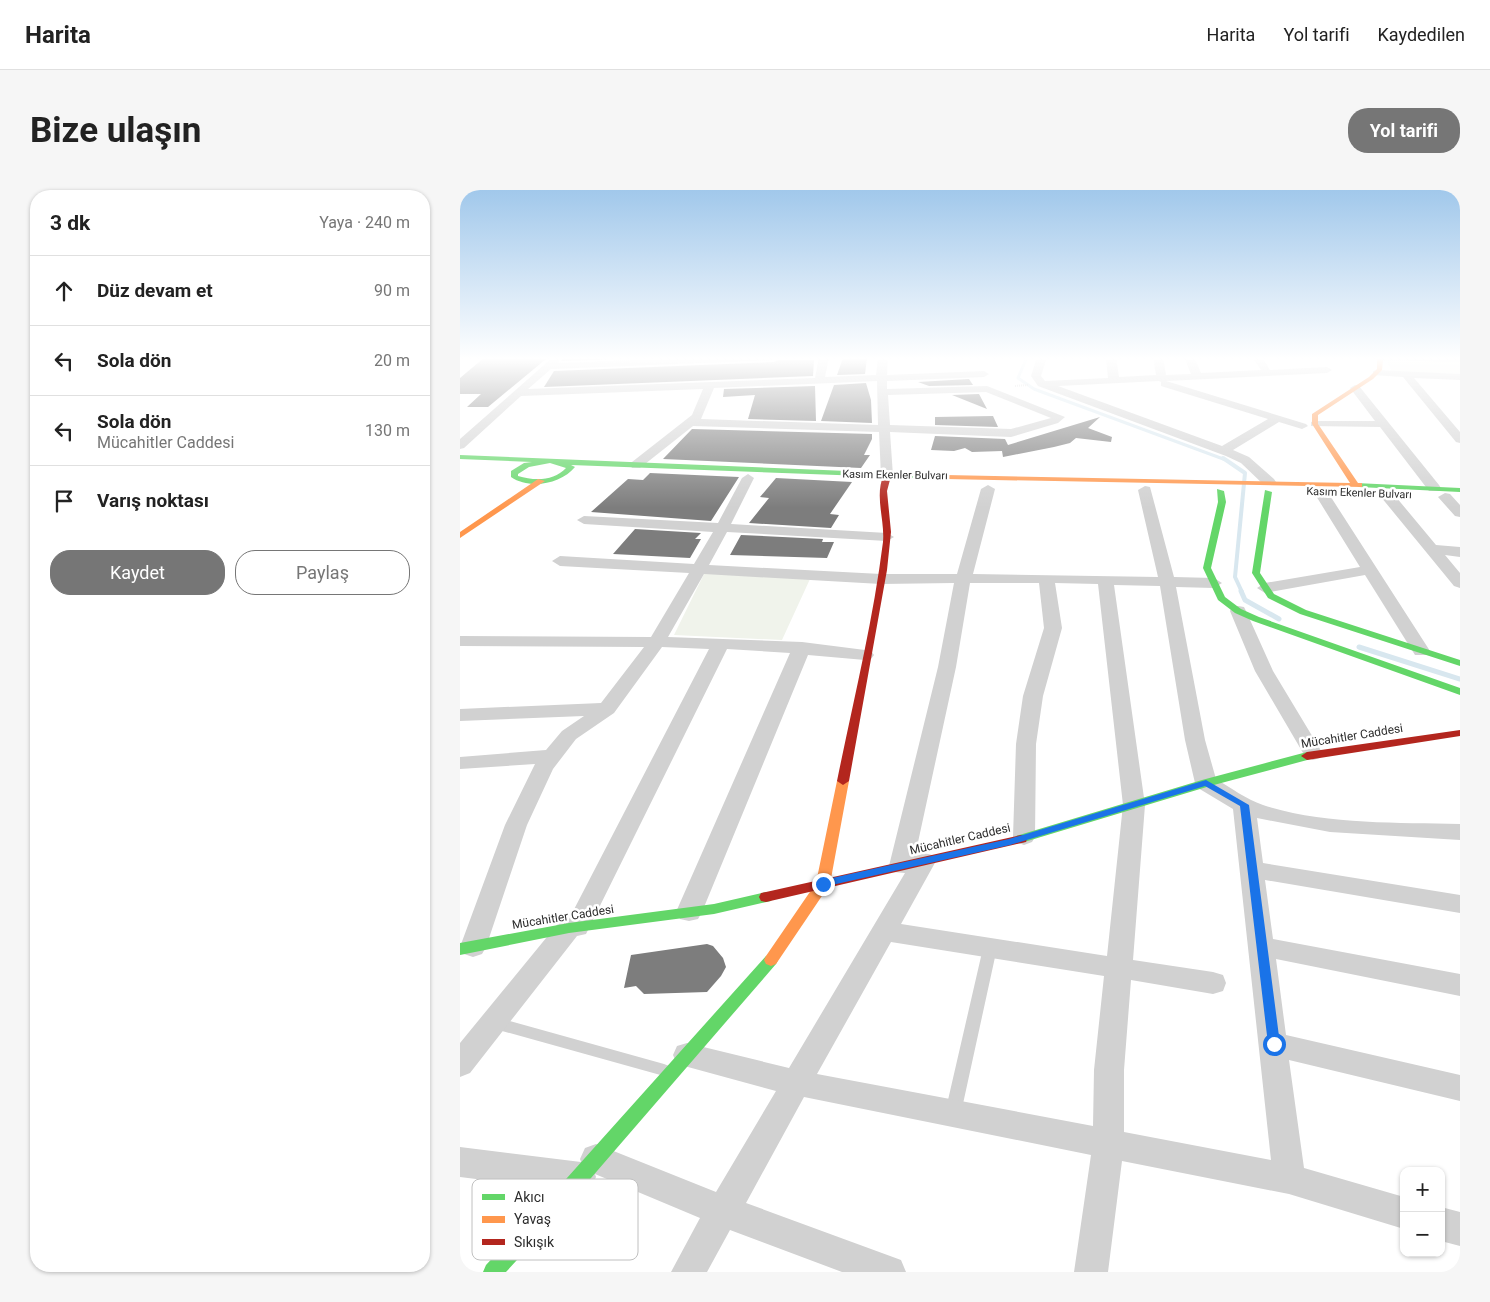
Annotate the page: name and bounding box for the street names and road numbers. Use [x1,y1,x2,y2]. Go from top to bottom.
street label: Kasım Ekenler Bulvarı [842,468,948,482]
street label: Kasım Ekenler Bulvarı [1306,485,1412,501]
street label: Mücahitler Caddesi [1300,721,1404,751]
street label: Mücahitler Caddesi [908,821,1012,857]
street label: Mücahitler Caddesi [511,902,615,932]

